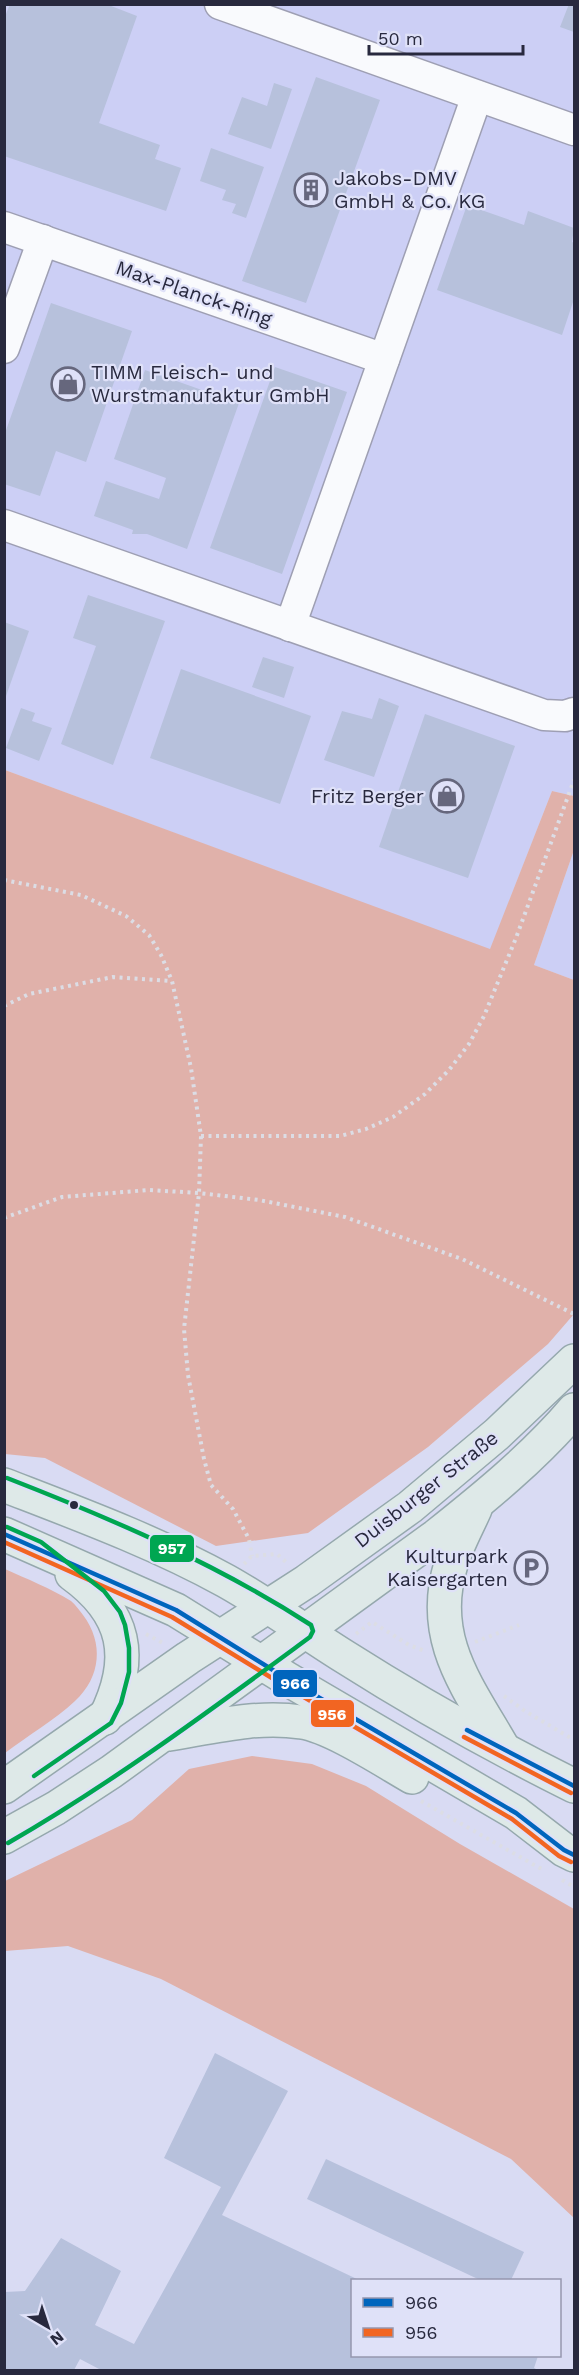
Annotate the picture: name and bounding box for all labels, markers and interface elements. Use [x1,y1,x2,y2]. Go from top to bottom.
scale bar [369,18,524,56]
text: 50 m [378,28,423,49]
place label: Jakobs-DMV GmbH & Co. KG [334,166,485,213]
building icon: Jakobs-DMV GmbH & Co. KG [293,172,329,208]
street label: Max-Planck-Ring [113,255,275,331]
place label: TIMM Fleisch- und Wurstmanufaktur GmbH [91,360,330,407]
shop icon: TIMM Fleisch- und Wurstmanufaktur GmbH [50,366,86,402]
shop icon: Fritz Berger [429,778,465,814]
place label: Fritz Berger [311,784,424,808]
street label: Duisburger Straße [349,1425,503,1553]
unlabelled marker [68,1499,80,1511]
line badge: 957 [149,1534,195,1563]
text: 957 [158,1539,186,1558]
place label: Kulturpark Kaisergarten [387,1544,508,1591]
parking icon: Kulturpark Kaisergarten [513,1550,549,1586]
line badge: 966 [272,1669,318,1698]
text: 966 [280,1674,310,1693]
line badge: 956 [310,1699,355,1728]
text: 956 [318,1705,347,1724]
legend [351,2279,561,2357]
text: 966 [405,2292,438,2313]
north arrow [18,2297,78,2357]
text: 956 [405,2322,438,2343]
text: N [47,2327,68,2349]

